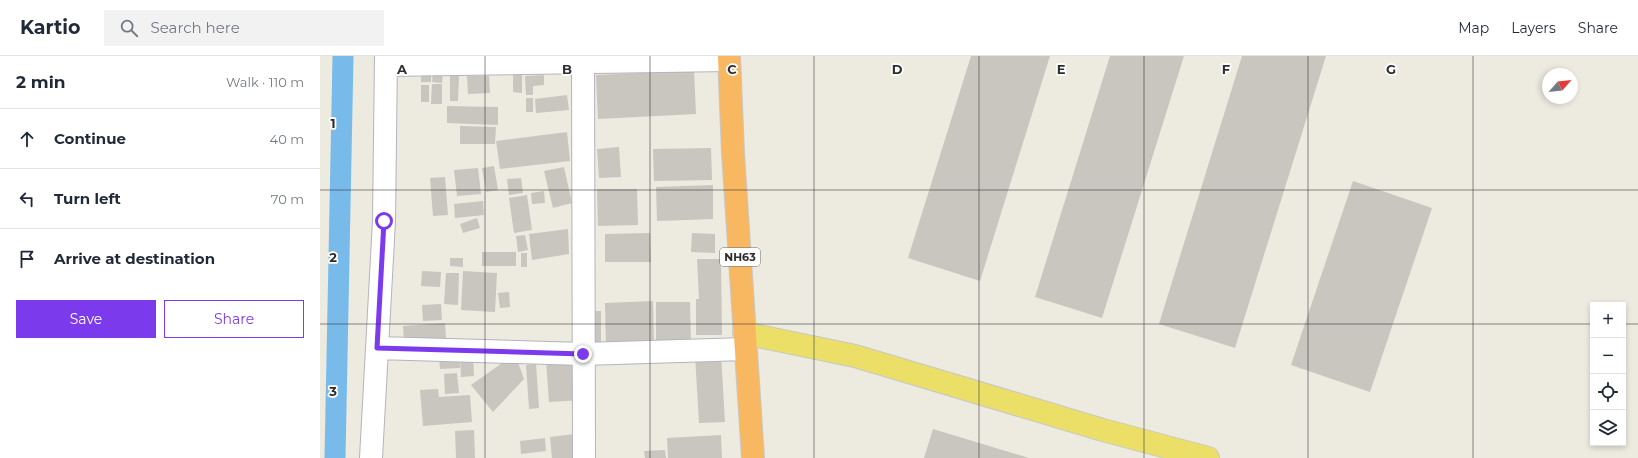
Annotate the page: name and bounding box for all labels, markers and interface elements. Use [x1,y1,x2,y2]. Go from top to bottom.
search box [104,10,384,46]
text: Kartio [20,16,80,39]
icon: search [118,17,140,39]
text: Search here [150,18,240,37]
text: Map [1458,19,1489,37]
text: Layers [1511,19,1556,37]
text: Share [1578,19,1618,37]
text: A [396,61,408,77]
text: B [562,61,572,77]
text: C [727,61,737,77]
text: D [892,61,903,77]
text: E [1057,61,1066,77]
text: F [1222,61,1230,77]
text: G [1386,61,1396,77]
north arrow [1542,68,1578,104]
text: 2 min [16,72,66,92]
text: Walk · 110 m [226,74,304,90]
text: 1 [330,115,336,131]
icon: ahead [16,128,38,150]
text: Continue [54,129,126,148]
text: 40 m [270,131,304,147]
icon: left [16,188,38,210]
text: Turn left [54,189,121,208]
text: 70 m [271,191,304,207]
route start [375,212,393,230]
icon: arrive [16,248,38,270]
road number: NH63 [720,248,760,266]
text: Arrive at destination [54,249,215,268]
text: 2 [329,249,337,265]
button: Save [16,300,156,338]
button: Share [164,300,304,338]
map controls [1590,302,1626,446]
button: + [1590,302,1626,338]
button: − [1590,338,1626,374]
route end [574,345,592,363]
button: locate [1590,374,1626,410]
text: 3 [328,383,337,399]
button: layers [1590,410,1626,446]

